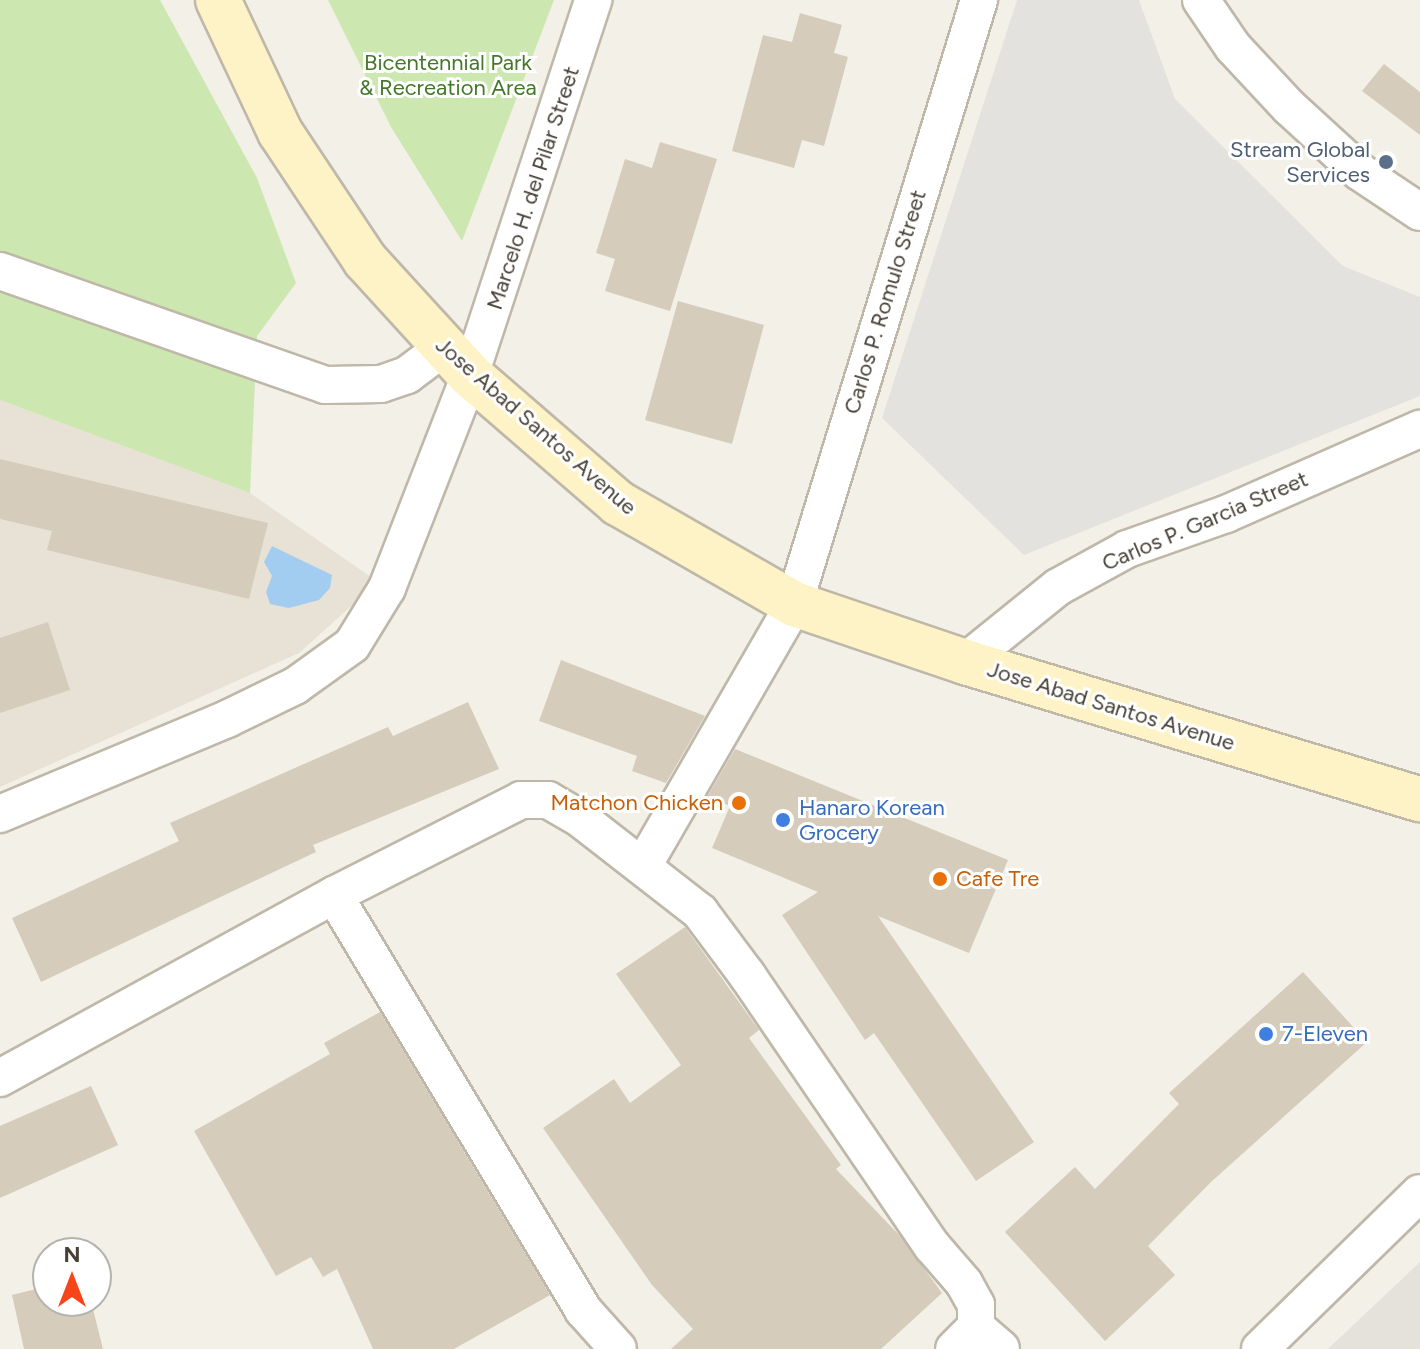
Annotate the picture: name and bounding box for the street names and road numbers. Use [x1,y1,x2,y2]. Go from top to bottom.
street label: Marcelo H. del Pilar Street [481,63,585,313]
street label: Carlos P. Romulo Street [838,187,932,417]
street label: Jose Abad Santos Avenue [430,332,642,520]
street label: Carlos P. Garcia Street [1098,466,1312,576]
street label: Jose Abad Santos Avenue [984,656,1238,756]

